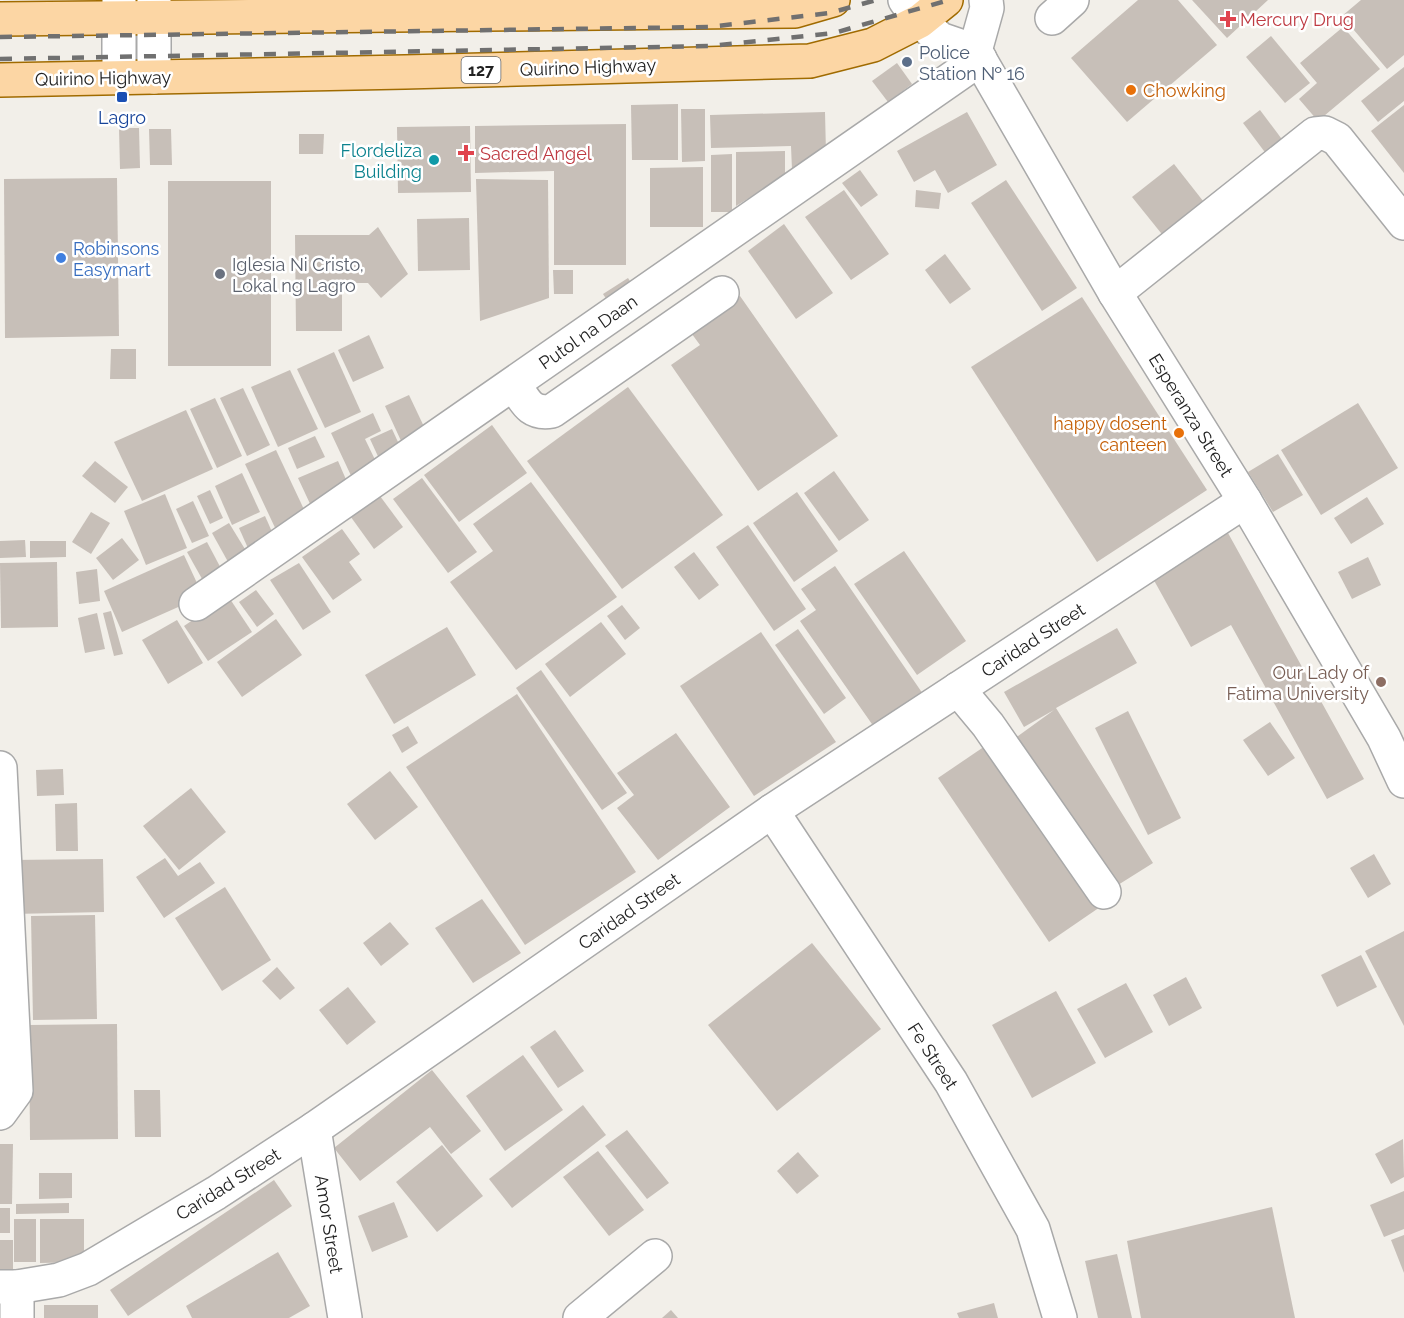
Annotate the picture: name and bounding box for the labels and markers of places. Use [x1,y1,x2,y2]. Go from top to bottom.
place label: Mercury Drug [1240,9,1354,30]
marker: Mercury Drug [1221,12,1235,26]
place label: Police Station № 16 [919,42,1025,84]
marker: Police Station № 16 [900,55,914,69]
place label: Chowking [1143,80,1226,101]
marker: Chowking [1124,83,1138,97]
marker: Lagro [115,90,129,104]
place label: Lagro [98,107,146,128]
place label: Flordeliza Building [340,140,422,182]
place label: Sacred Angel [480,143,592,164]
marker: Sacred Angel [457,144,475,162]
marker: Flordeliza Building [427,153,441,167]
place label: Robinsons Easymart [73,238,160,280]
marker: Robinsons Easymart [54,251,68,265]
place label: Iglesia Ni Cristo, Lokal ng Lagro [232,254,364,296]
marker: Iglesia Ni Cristo, Lokal ng Lagro [213,267,227,281]
place label: happy dosent canteen [1053,413,1167,455]
marker: happy dosent canteen [1172,426,1186,440]
place label: Our Lady of Fatima University [1226,662,1370,704]
marker: Our Lady of Fatima University [1374,675,1388,689]

